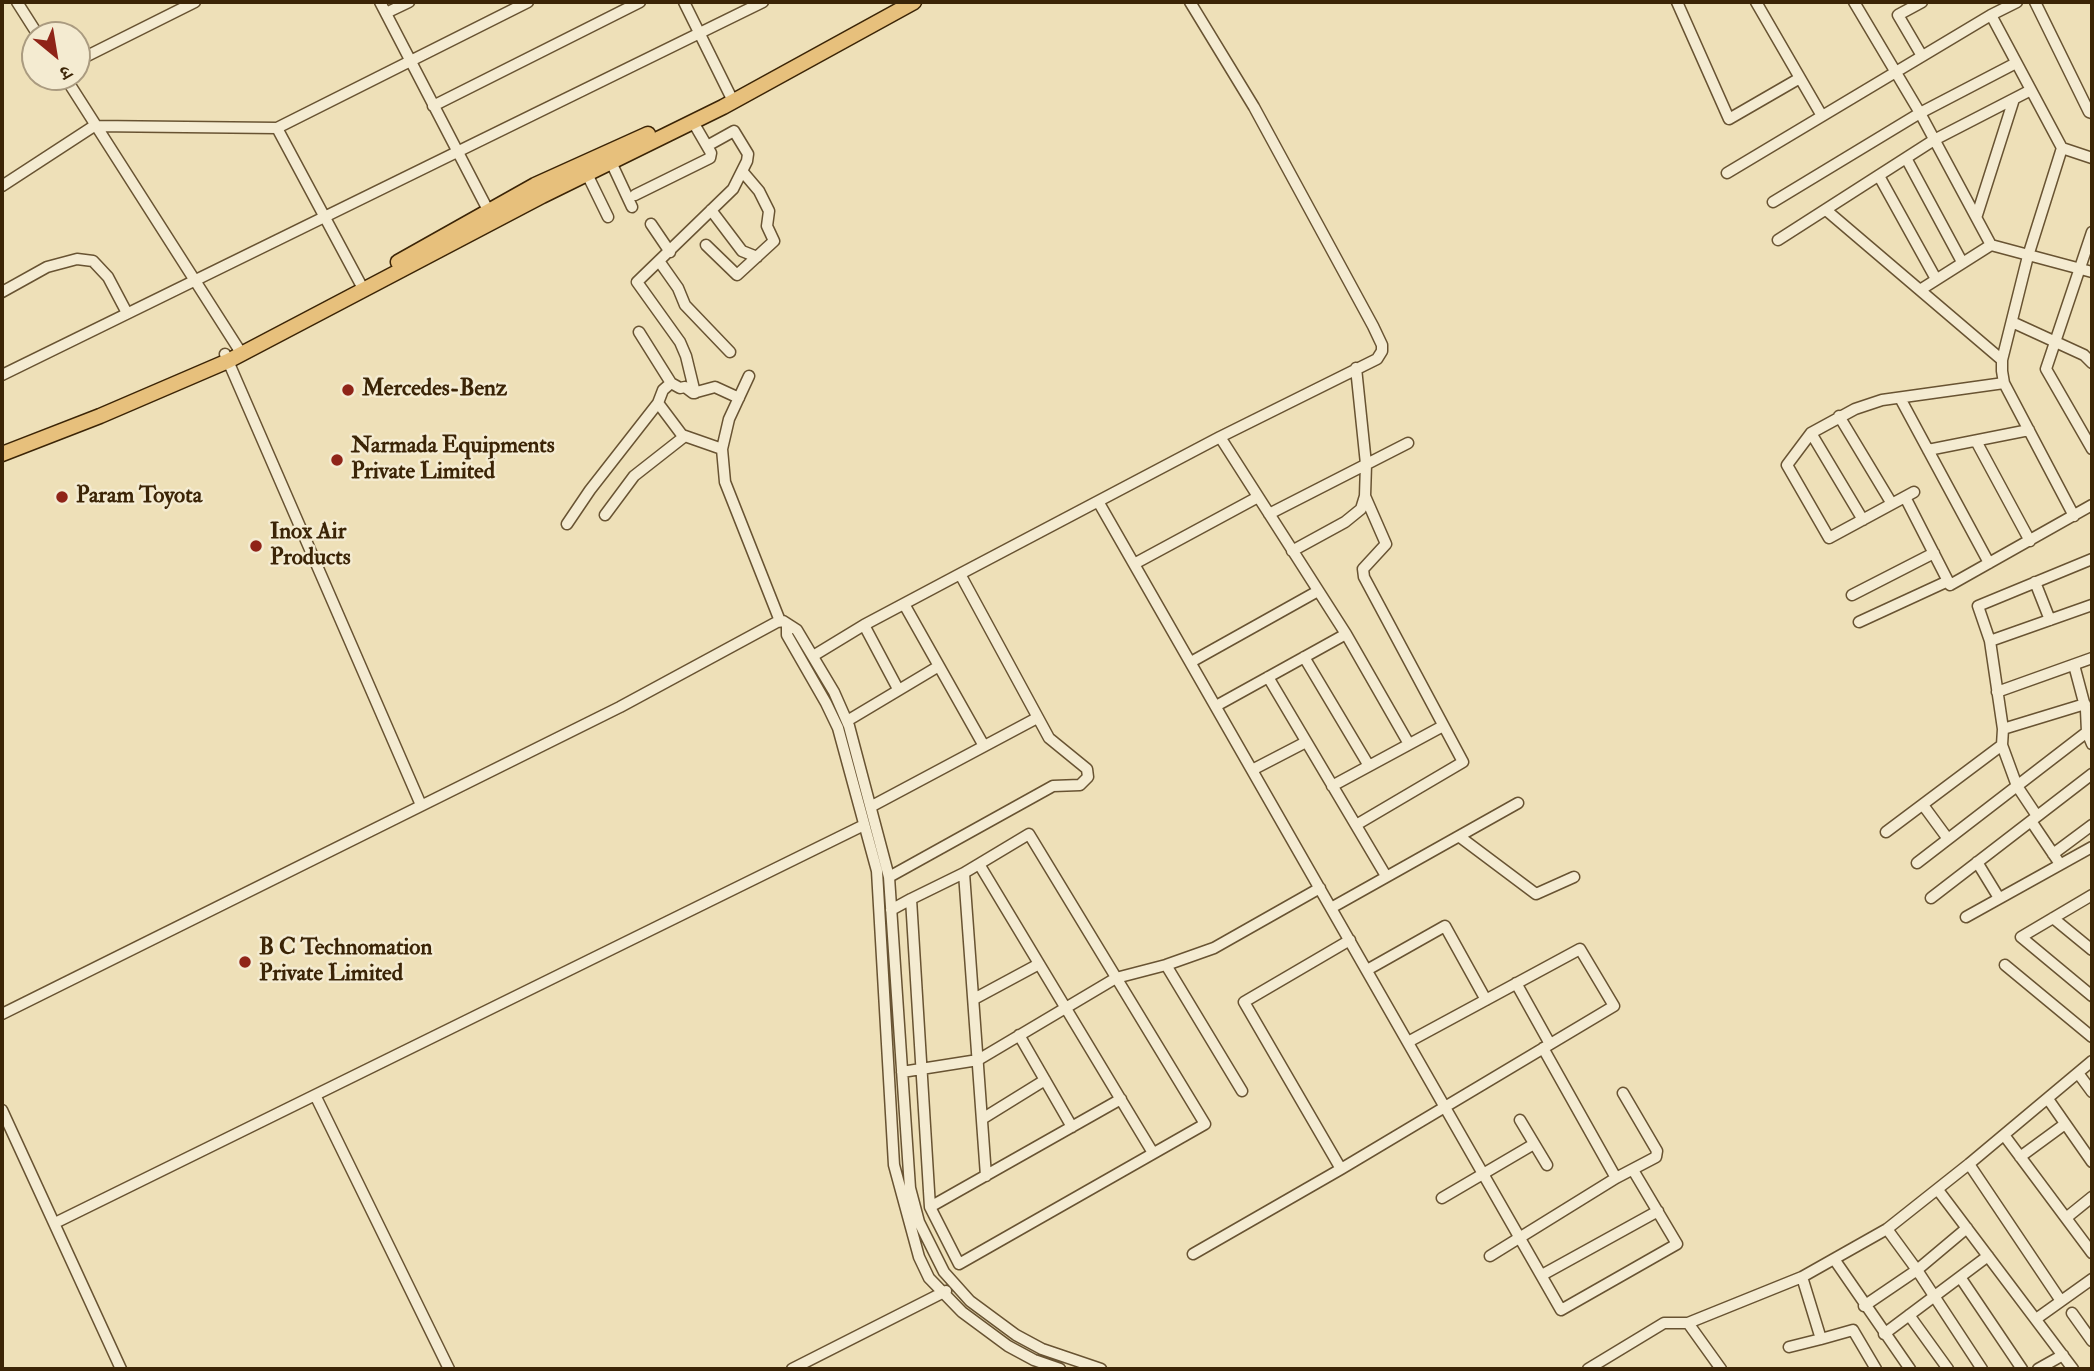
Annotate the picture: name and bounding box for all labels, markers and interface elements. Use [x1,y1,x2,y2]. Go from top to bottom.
north arrow [21,21,91,91]
text: उ [55,60,76,85]
place label: Mercedes-Benz [362,376,507,404]
marker: Mercedes-Benz [340,382,356,398]
place label: Narmada Equipments Private Limited [351,433,555,487]
marker: Narmada Equipments Private Limited [329,452,345,468]
place label: Param Toyota [76,483,202,511]
marker: Param Toyota [54,489,70,505]
place label: Inox Air Products [270,519,351,573]
marker: Inox Air Products [248,538,264,554]
place label: B C Technomation Private Limited [259,935,432,989]
marker: B C Technomation Private Limited [237,954,253,970]

